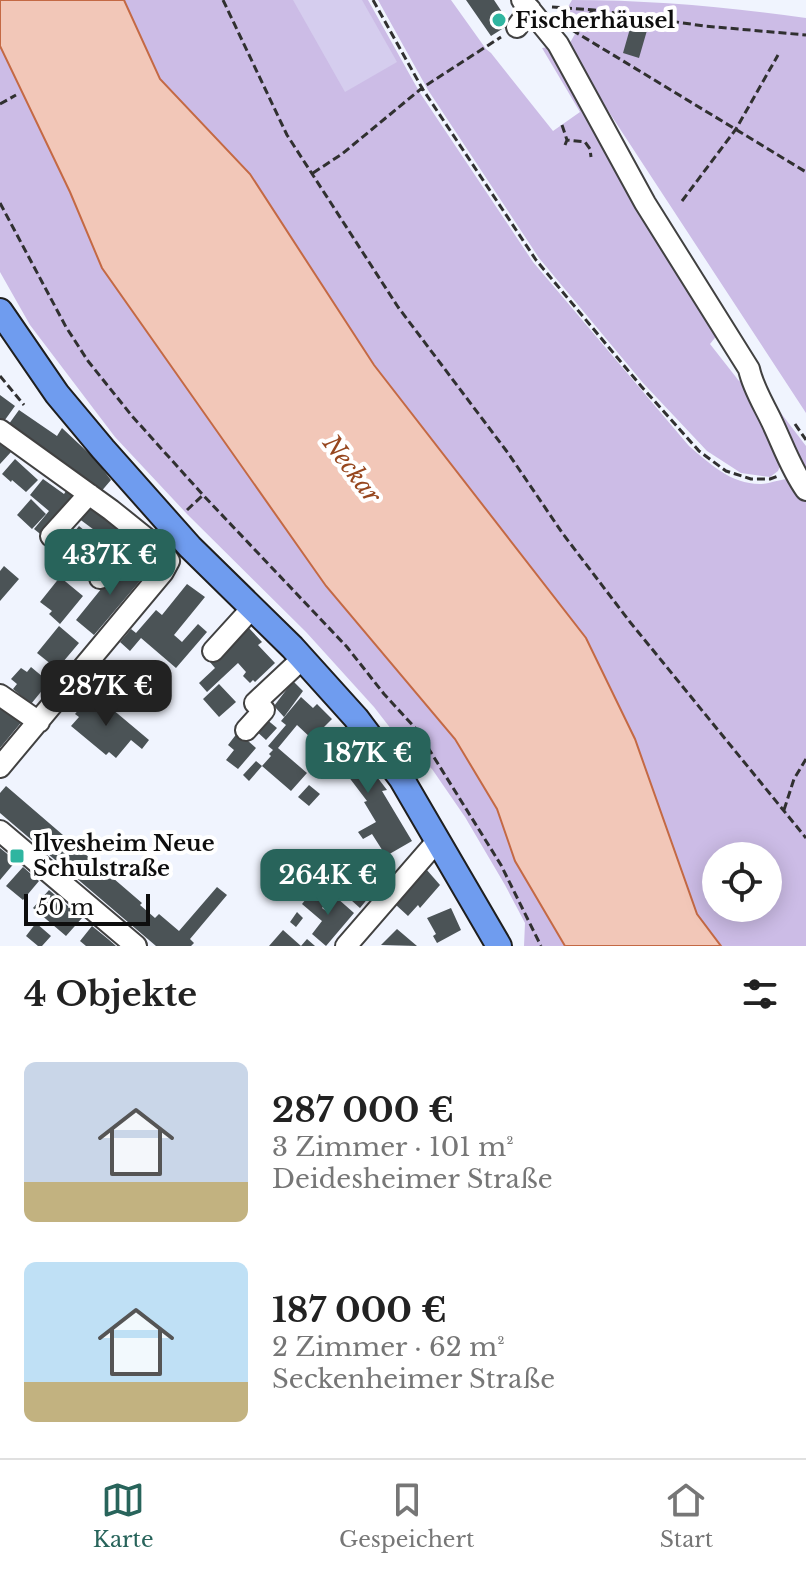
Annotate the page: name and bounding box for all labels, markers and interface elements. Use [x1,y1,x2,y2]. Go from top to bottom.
place label: Fischerhäusel [515,7,675,34]
marker: Fischerhäusel [490,11,508,29]
water label: Neckar [316,428,388,510]
pin: 437K € [45,529,175,597]
text: 437K € [63,539,157,571]
pin: 287K € [41,660,171,728]
text: 287K € [59,670,153,702]
pin: 187K € [303,727,433,795]
text: 187K € [324,737,412,769]
place label: Ilvesheim Neue Schulstraße [33,830,215,882]
map controls [702,842,782,922]
button: locate [702,842,782,922]
marker: Ilvesheim Neue Schulstraße [8,847,26,865]
pin: 264K € [263,849,393,917]
text: 264K € [278,859,378,891]
scale bar [24,890,150,926]
text: 50 m [36,894,94,921]
icon: filters [738,972,782,1016]
text: 4 Objekte [24,973,197,1015]
text: 287 000 € [272,1089,454,1131]
icon: home [88,1094,184,1190]
text: 3 Zimmer · 101 m² [272,1131,514,1163]
text: Deidesheimer Straße [272,1163,553,1195]
text: 187 000 € [272,1289,447,1331]
icon: home [88,1294,184,1390]
text: 2 Zimmer · 62 m² [272,1331,505,1363]
text: Seckenheimer Straße [272,1363,555,1395]
tab: Karte [93,1478,154,1553]
tab: Gespeichert [339,1478,474,1553]
tab: Start [660,1478,713,1553]

